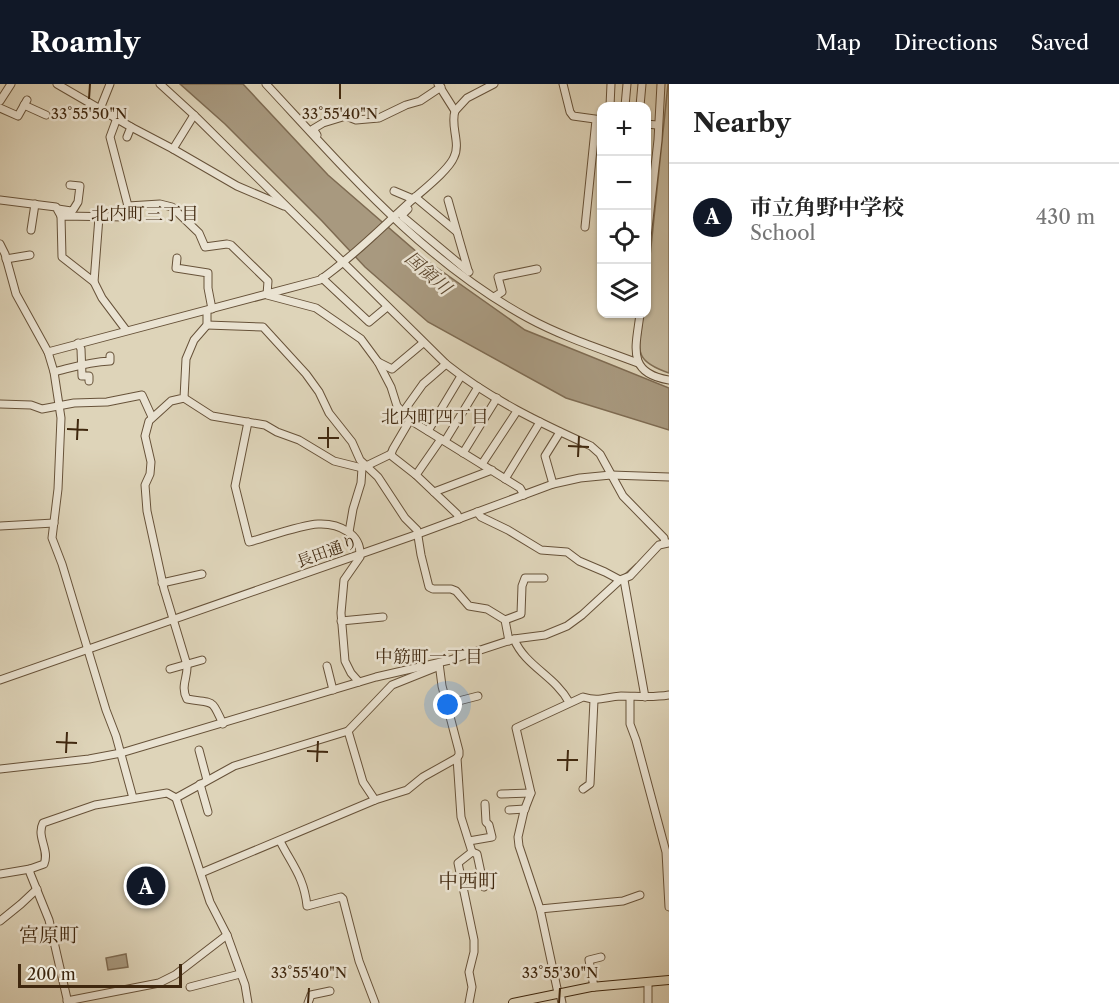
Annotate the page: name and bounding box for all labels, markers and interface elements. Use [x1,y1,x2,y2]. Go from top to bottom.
text: Roamly [30,25,140,59]
text: Map [816,30,861,55]
text: Directions [894,30,998,55]
text: Saved [1031,30,1089,55]
map controls [597,102,651,318]
button: + [597,102,651,156]
text: 33°55'50"N [51,104,127,123]
text: 33°55'40"N [302,104,378,123]
text: Nearby [693,107,791,139]
button: − [597,156,651,210]
text: 市立角野中学校 [750,194,904,221]
district label: 北内町三丁目 [91,203,199,225]
text: A [705,205,720,229]
text: 430 m [1036,205,1095,229]
button: locate [597,210,651,264]
text: School [750,221,815,245]
water label: 国領川 [400,247,457,300]
button: layers [597,264,651,318]
district label: 北内町四丁目 [381,406,489,428]
street label: 長田通り [294,531,360,571]
district label: 中筋町一丁目 [375,646,483,668]
your location [433,690,462,719]
pin: A [126,864,166,908]
district label: 中西町 [438,869,498,893]
district label: 宮原町 [19,923,79,947]
scale bar [18,961,182,988]
text: 33°55'40"N [271,963,347,982]
text: 33°55'30"N [522,963,598,982]
text: 200 m [27,964,76,984]

